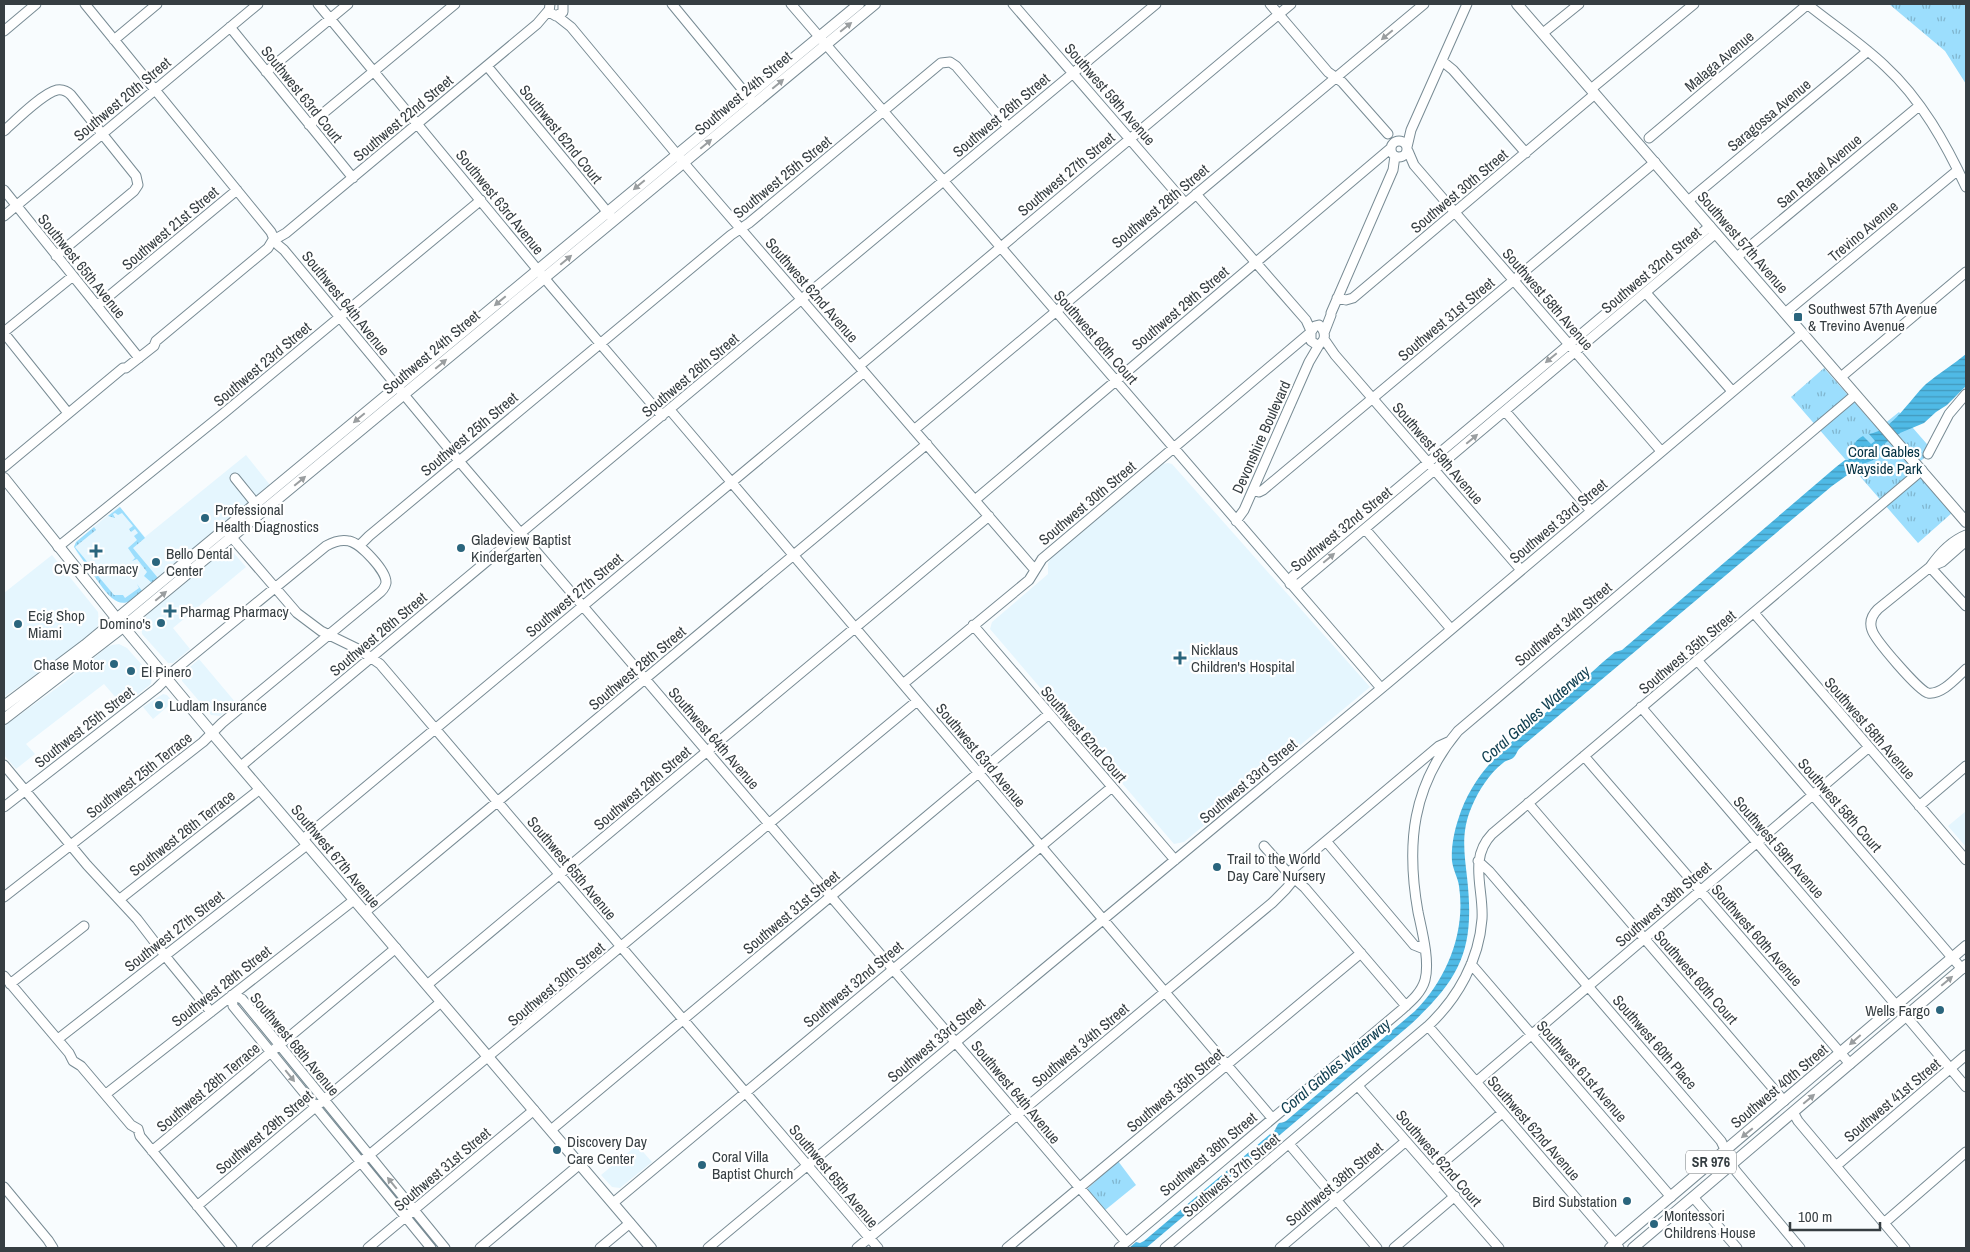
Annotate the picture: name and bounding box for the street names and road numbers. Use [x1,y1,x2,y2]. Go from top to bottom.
street label: Malaga Avenue [1680,26,1758,96]
street label: Southwest 59th Avenue [1060,38,1160,150]
street label: Southwest 63rd Court [256,41,348,147]
street label: Southwest 24th Street [690,46,797,140]
street label: Southwest 20th Street [69,52,176,146]
street label: Southwest 26th Street [948,68,1055,162]
street label: Southwest 22nd Street [349,70,458,166]
street label: Saragossa Avenue [1723,74,1815,156]
street label: Southwest 62nd Court [515,80,608,188]
street label: Southwest 27th Street [1013,127,1120,221]
street label: San Rafael Avenue [1772,129,1866,213]
street label: Southwest 25th Street [728,130,836,223]
street label: Southwest 30th Street [1406,144,1513,238]
street label: Southwest 63rd Avenue [451,145,549,259]
street label: Southwest 28th Street [1107,159,1214,253]
street label: Southwest 21st Street [117,181,223,275]
street label: Southwest 57th Avenue [1693,186,1793,298]
street label: Trevino Avenue [1823,195,1903,267]
street label: Southwest 65th Avenue [33,209,131,323]
street label: Southwest 32nd Street [1597,222,1706,318]
street label: Southwest 62nd Avenue [761,233,863,347]
street label: Southwest 58th Avenue [1498,243,1598,355]
street label: Southwest 64th Avenue [297,246,395,360]
street label: Southwest 29th Street [1127,261,1234,355]
street label: Southwest 31st Street [1393,272,1499,366]
street label: Southwest 60th Court [1049,285,1143,389]
street label: Southwest 24th Street [378,305,485,399]
street label: Southwest 23rd Street [209,316,316,411]
street label: Southwest 26th Street [637,328,744,422]
street label: Devonshire Boulevard [1227,377,1295,497]
street label: Southwest 25th Street [416,387,523,481]
street label: Southwest 59th Avenue [1388,397,1488,509]
street label: Southwest 30th Street [1034,456,1141,550]
street label: Southwest 33rd Street [1505,473,1612,568]
street label: Southwest 32nd Street [1286,481,1396,576]
street label: Southwest 27th Street [521,548,628,642]
street label: Southwest 34th Street [1510,577,1617,671]
street label: Southwest 26th Street [325,587,432,681]
street label: Southwest 35th Street [1634,605,1741,699]
street label: Southwest 28th Street [584,621,691,715]
street label: Southwest 58th Avenue [1820,672,1920,784]
street label: Southwest 25th Street [30,681,139,773]
street label: Southwest 62nd Court [1036,681,1132,787]
street label: Southwest 64th Avenue [664,682,764,794]
street label: Southwest 63rd Avenue [931,699,1031,812]
street label: Southwest 25th Terrace [82,727,196,823]
street label: Southwest 33rd Street [1195,733,1302,828]
street label: Southwest 29th Street [589,741,696,835]
street label: Southwest 58th Court [1793,753,1887,857]
street label: Southwest 26th Terrace [125,785,239,881]
street label: Southwest 59th Avenue [1729,791,1829,903]
street label: Southwest 67th Avenue [286,800,386,912]
street label: Southwest 65th Avenue [522,812,622,924]
street label: Southwest 38th Street [1610,856,1716,952]
street label: Southwest 31st Street [738,865,844,959]
street label: Southwest 60th Avenue [1707,879,1807,991]
street label: Southwest 27th Street [120,885,229,977]
street label: Southwest 60th Court [1649,925,1743,1029]
street label: Southwest 32nd Street [799,936,908,1032]
street label: Southwest 30th Street [503,937,610,1031]
street label: Southwest 28th Street [167,940,276,1032]
street label: Southwest 68th Avenue [245,988,345,1100]
street label: Southwest 60th Place [1608,990,1702,1094]
street label: Southwest 33rd Street [883,992,990,1087]
street label: Southwest 34th Street [1027,998,1134,1092]
street label: Southwest 61st Avenue [1532,1016,1632,1126]
street label: Southwest 64th Avenue [966,1036,1066,1148]
street label: Southwest 28th Terrace [152,1037,264,1137]
street label: Southwest 40th Street [1726,1039,1833,1133]
street label: Southwest 35th Street [1122,1043,1229,1137]
street label: Southwest 41st Street [1839,1053,1945,1147]
street label: Southwest 62nd Avenue [1483,1071,1585,1185]
street label: Southwest 29th Street [211,1085,318,1179]
street label: Southwest 62nd Court [1391,1105,1487,1211]
street label: Southwest 36th Street [1155,1107,1262,1201]
street label: Southwest 65th Avenue [784,1120,884,1232]
street label: Southwest 31st Street [389,1122,495,1216]
street label: Southwest 37th Street [1178,1128,1285,1222]
street label: Southwest 38th Street [1281,1137,1388,1231]
road number: SR 976 [1686,1150,1736,1174]

